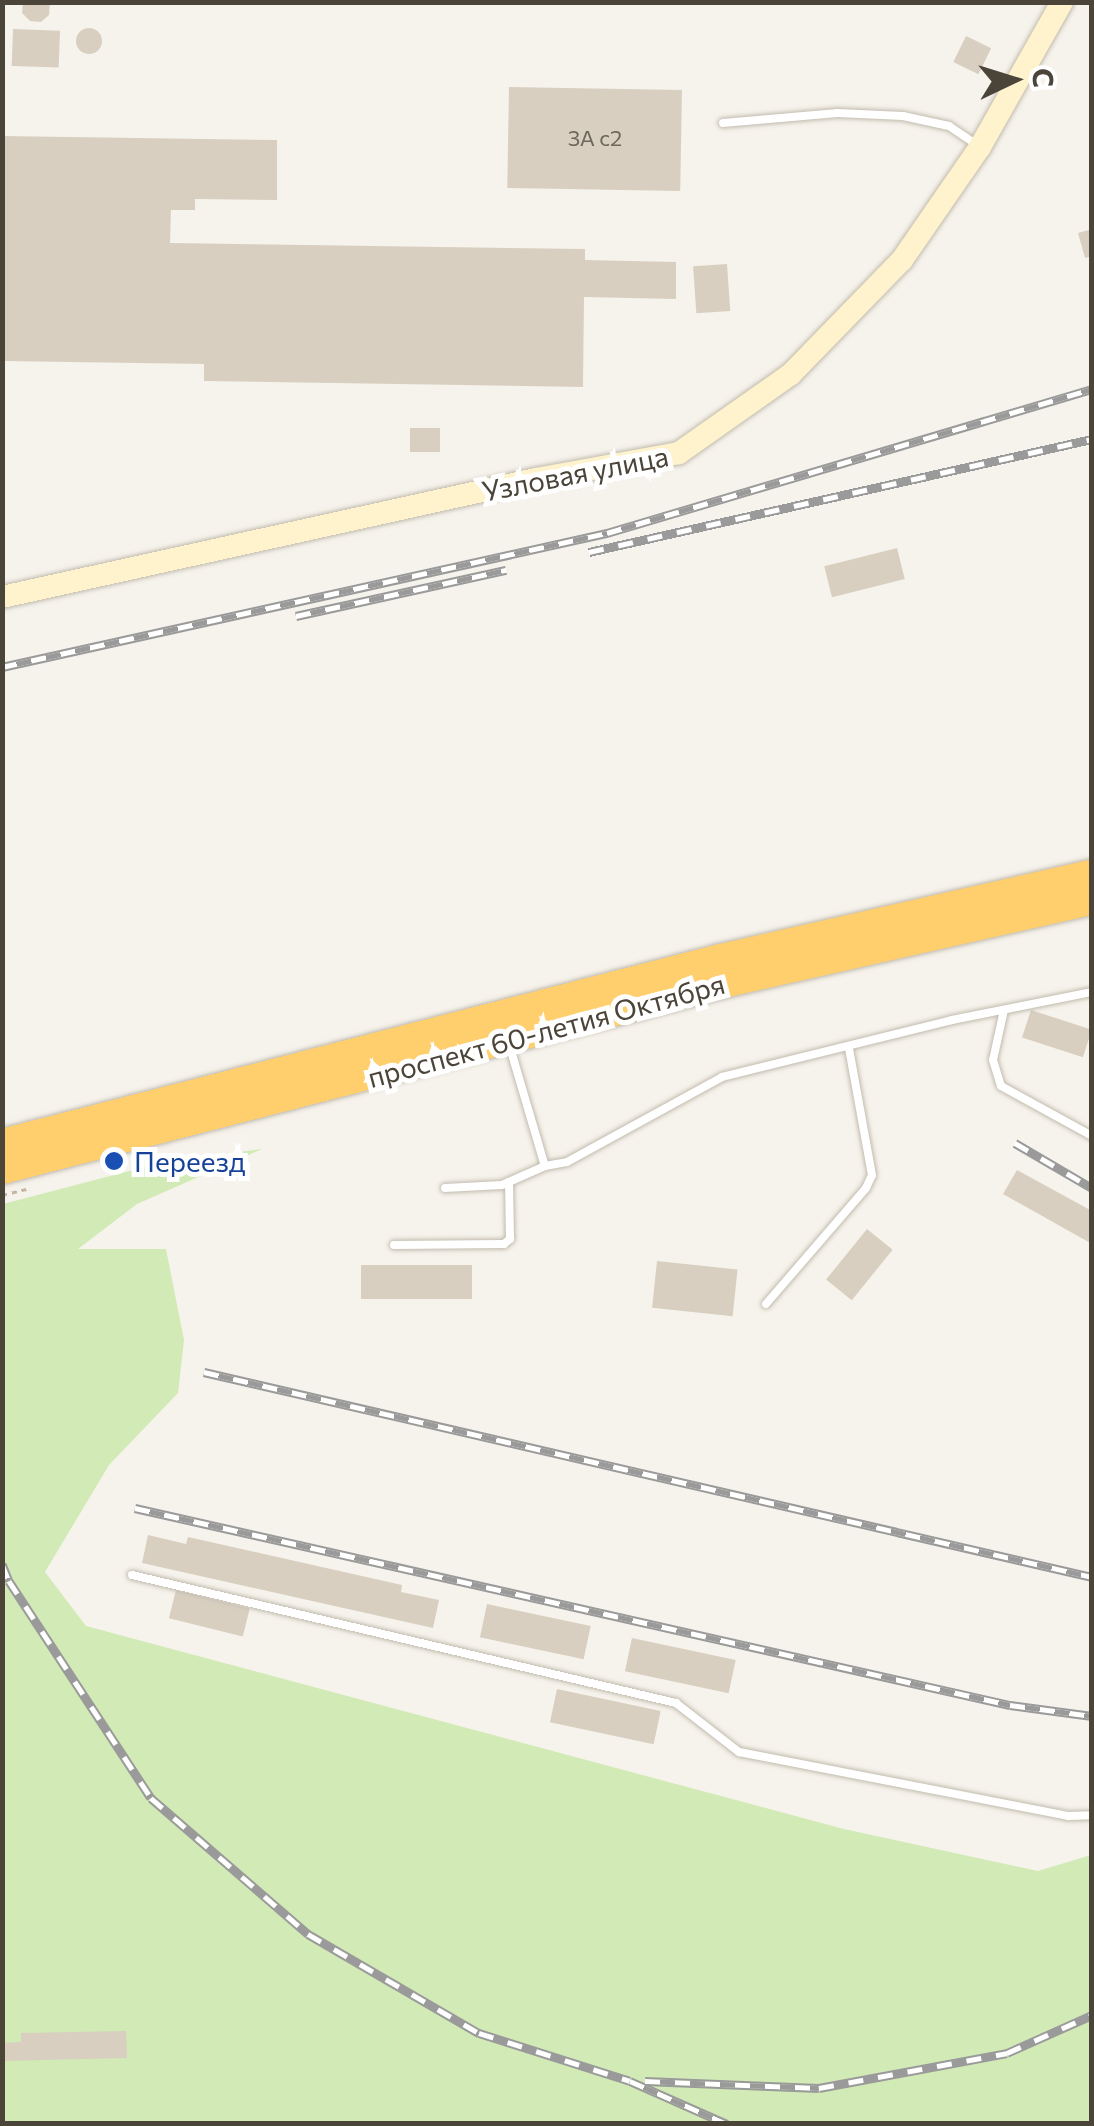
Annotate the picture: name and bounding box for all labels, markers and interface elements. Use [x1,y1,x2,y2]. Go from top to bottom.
north arrow [964,30,1064,130]
text: С [1026,67,1062,89]
house number: 3А с2 [568,125,622,151]
street label: Узловая улица [479,438,671,508]
street label: проспект 60-летия Октября [364,966,728,1094]
place label: Переезд [134,1144,246,1178]
marker: Переезд [103,1150,125,1172]

